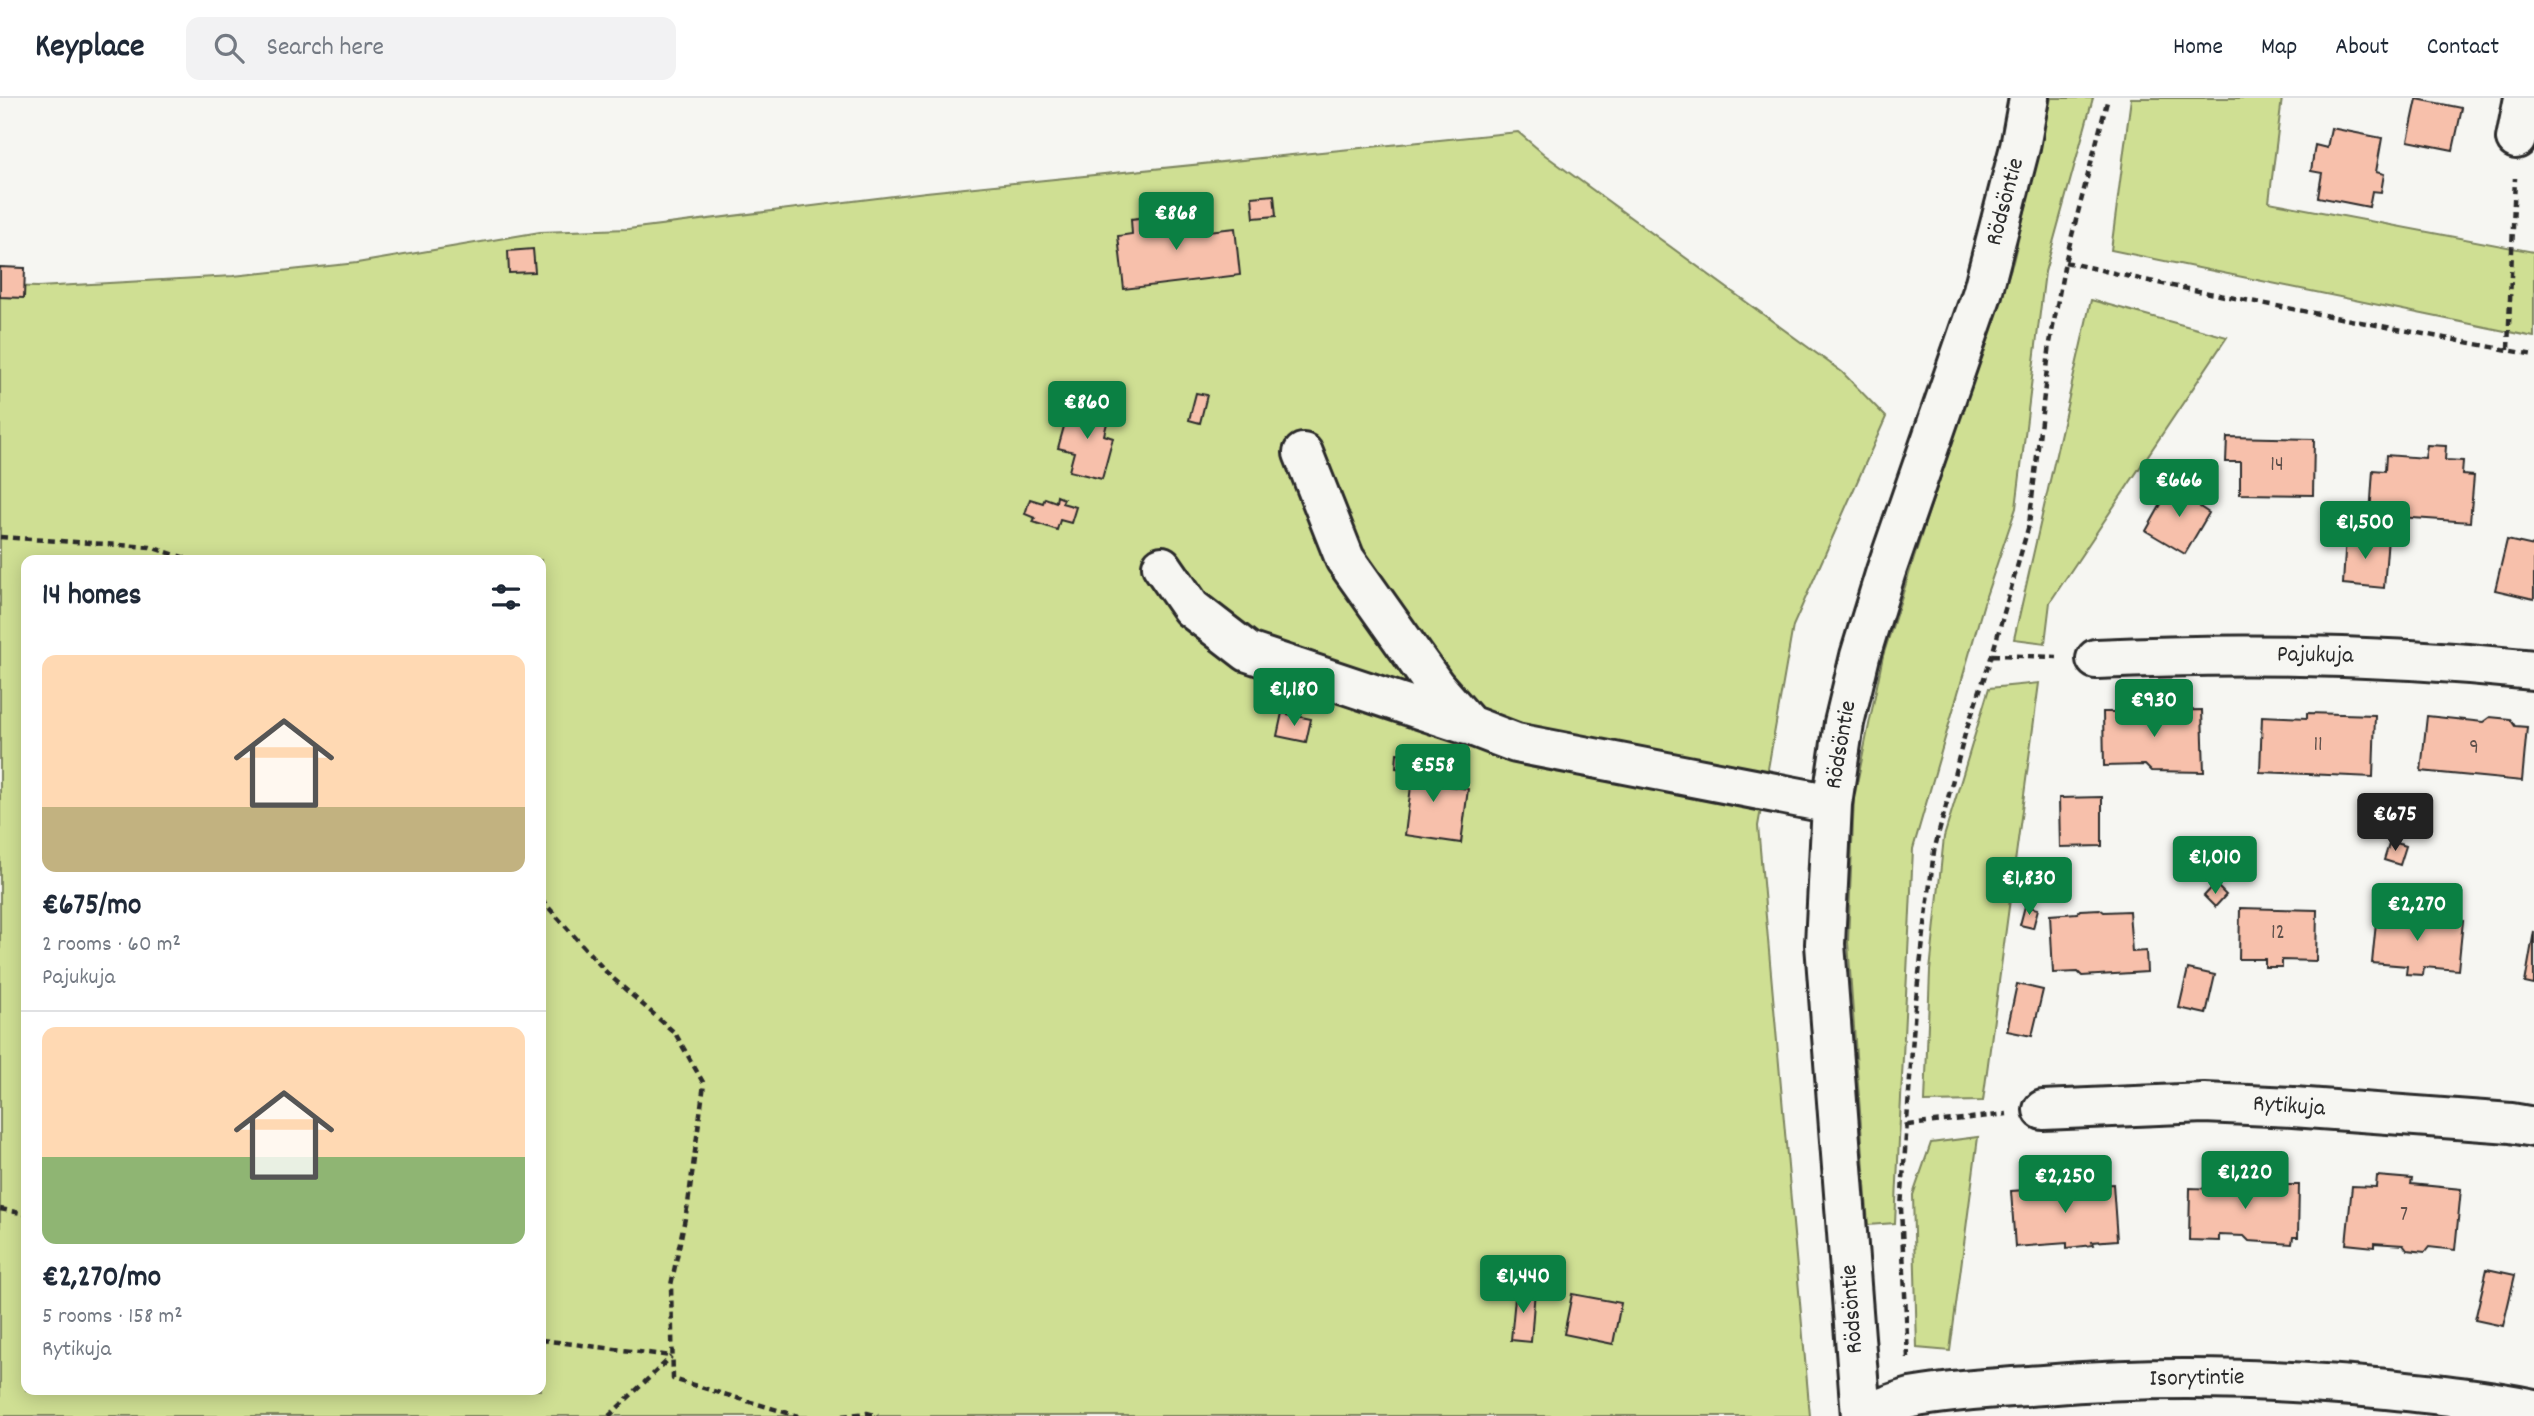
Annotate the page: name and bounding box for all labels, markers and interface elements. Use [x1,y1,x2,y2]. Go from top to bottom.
search box [186,17,676,80]
text: Keyplace [35,25,144,72]
icon: search [210,29,248,67]
text: Search here [266,30,384,67]
text: Home [2173,31,2223,65]
text: Map [2261,31,2297,65]
text: About [2335,31,2389,65]
text: Contact [2427,31,2499,65]
street label: Rödsöntie [1978,154,2034,250]
pin: €868 [1135,192,1217,252]
text: €868 [1155,198,1197,231]
pin: €860 [1046,382,1128,441]
text: €860 [1064,387,1110,420]
house number: 14 [2270,451,2284,481]
pin: €666 [2138,460,2220,519]
text: €666 [2156,465,2202,498]
pin: €1,500 [2308,502,2422,561]
text: €1,500 [2336,507,2394,540]
text: 14 homes [42,576,141,619]
icon: filters [487,578,525,616]
street label: Pajukuja [2276,638,2354,674]
pin: €1,180 [1237,668,1351,728]
text: €1,180 [1269,674,1319,707]
pin: €930 [2113,680,2195,739]
text: €930 [2131,685,2177,718]
street label: Rödsöntie [1818,698,1866,792]
icon: home [221,700,347,826]
house number: 11 [2313,731,2323,761]
house number: 9 [2469,734,2479,764]
pin: €558 [1392,744,1474,804]
text: €558 [1411,750,1455,783]
pin: €675 [2354,794,2436,853]
text: €675 [2373,799,2417,832]
pin: €1,010 [2158,836,2272,896]
text: €1,010 [2189,842,2241,875]
pin: €1,830 [1972,858,2086,917]
text: €1,830 [2002,863,2056,896]
pin: €2,270 [2360,884,2474,943]
text: €675/mo [42,886,141,929]
text: €2,270 [2388,889,2446,922]
house number: 12 [2271,919,2285,949]
text: 2 rooms · 60 m² [42,929,181,962]
text: Pajukuja [42,962,115,995]
icon: home [221,1072,347,1198]
street label: Rytikuja [2252,1088,2327,1127]
pin: €1,220 [2188,1152,2302,1211]
pin: €2,250 [2008,1156,2122,1215]
text: €1,220 [2218,1157,2272,1190]
text: €2,250 [2035,1161,2095,1194]
house number: 7 [2400,1201,2408,1231]
pin: €1,440 [1466,1256,1580,1315]
text: €2,270/mo [42,1258,161,1301]
text: €1,440 [1496,1261,1550,1294]
street label: Rödsöntie [1833,1263,1873,1355]
text: 5 rooms · 158 m² [42,1301,183,1334]
text: Rytikuja [42,1334,111,1367]
street label: Isorytintie [2149,1361,2245,1397]

